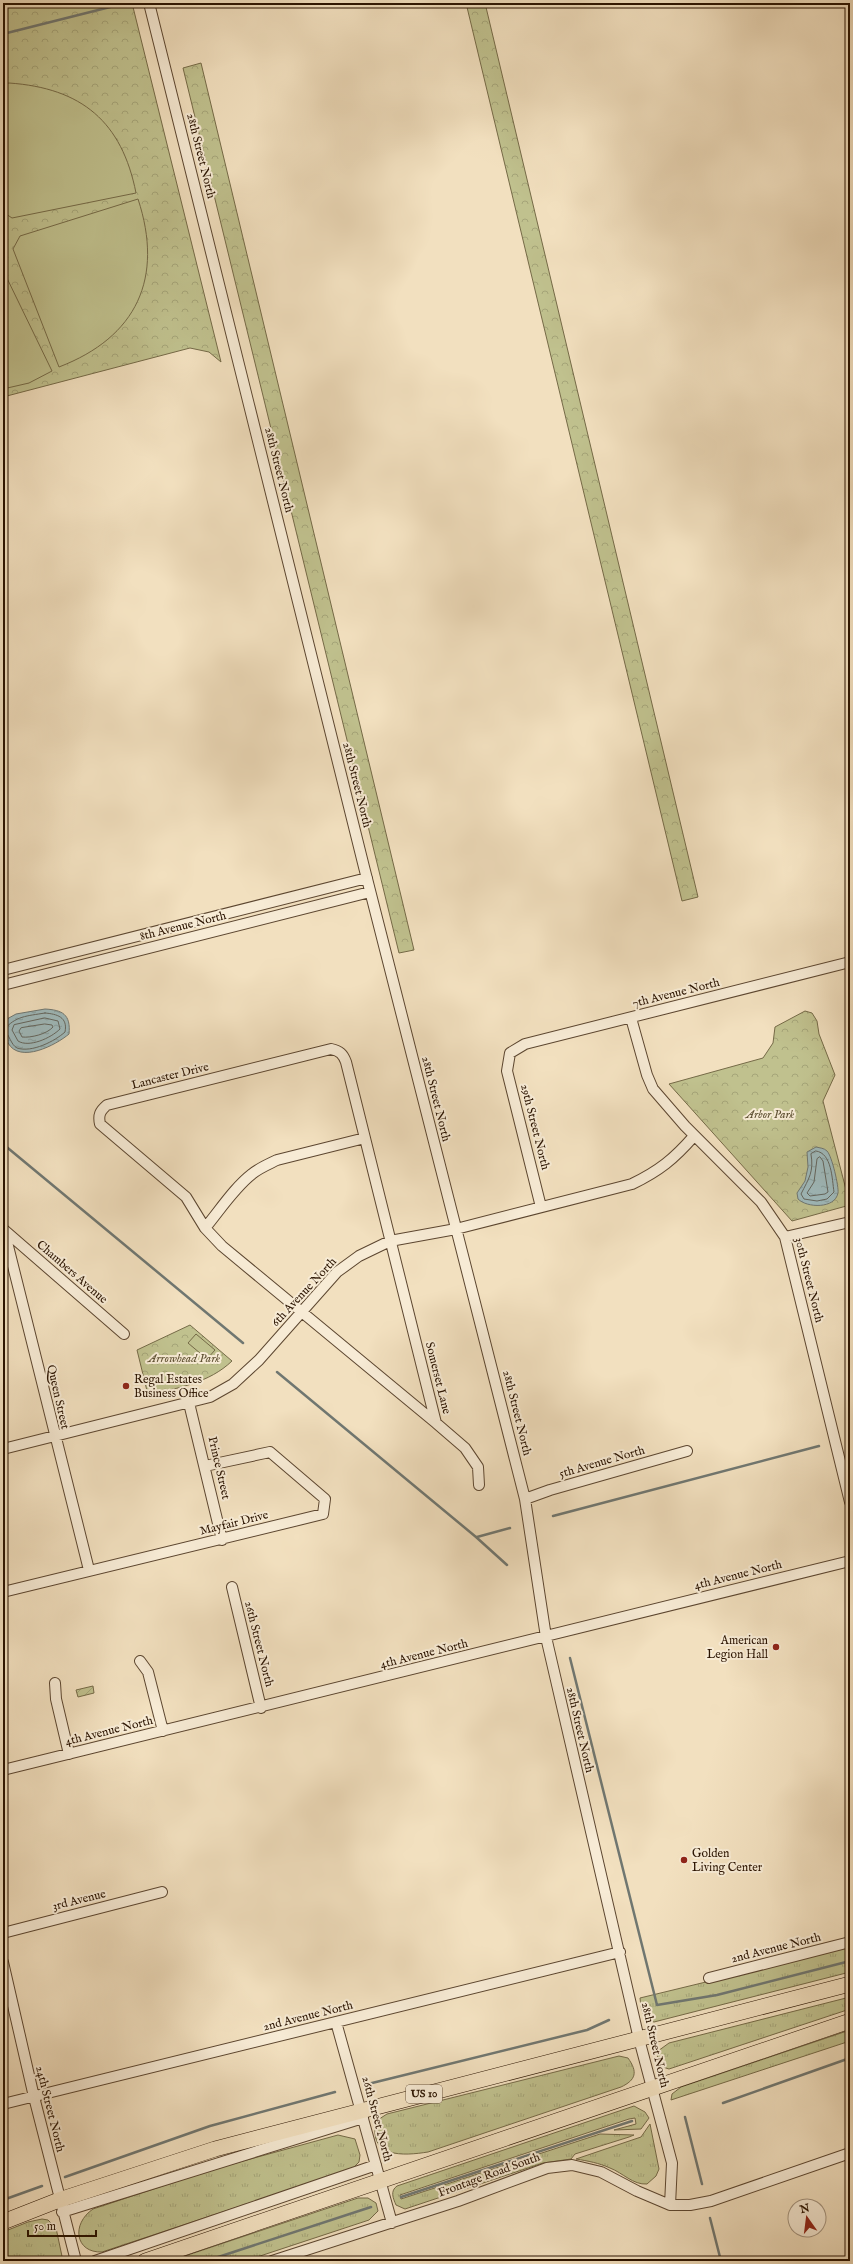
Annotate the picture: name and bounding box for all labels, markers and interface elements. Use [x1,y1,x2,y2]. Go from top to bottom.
street label: 28th Street North [183,112,219,201]
street label: 28th Street North [261,426,297,515]
street label: 28th Street North [339,741,375,830]
street label: 8th Avenue North [138,908,228,944]
street label: 7th Avenue North [631,975,722,1011]
street label: 28th Street North [418,1055,454,1144]
street label: Lancaster Drive [130,1059,211,1093]
street label: 29th Street North [517,1083,553,1172]
park label: Arbor Park [744,1107,795,1122]
street label: 30th Street North [791,1236,827,1325]
street label: Chambers Avenue [33,1237,111,1307]
street label: 6th Avenue North [268,1254,340,1330]
street label: Somerset Lane [422,1340,454,1416]
park label: Arrowhead Park [146,1351,220,1366]
street label: Queen Street [43,1363,73,1431]
street label: 28th Street North [499,1369,535,1458]
place label: Regal Estates Business Office [134,1372,209,1401]
marker: Regal Estates Business Office [121,1381,131,1391]
street label: Prince Street [204,1435,234,1501]
street label: 5th Avenue North [558,1442,647,1481]
street label: Mayfair Drive [198,1507,270,1539]
street label: 4th Avenue North [693,1557,784,1593]
street label: 26th Street North [241,1600,277,1689]
place label: American Legion Hall [707,1633,769,1662]
street label: 4th Avenue North [379,1636,470,1672]
marker: American Legion Hall [771,1642,781,1652]
street label: 28th Street North [563,1686,597,1775]
street label: 4th Avenue North [64,1713,155,1749]
place label: Golden Living Center [692,1846,763,1875]
marker: Golden Living Center [679,1855,689,1865]
street label: 3rd Avenue [51,1886,108,1914]
street label: 2nd Avenue North [730,1929,823,1966]
street label: 2nd Avenue North [262,1997,355,2034]
street label: 28th Street North [638,2001,672,2090]
street label: 24th Street North [32,2064,68,2154]
street label: 26th Street North [358,2075,396,2164]
road number: US 10 [406,2085,442,2103]
street label: Frontage Road South [436,2149,543,2200]
north arrow [787,2198,827,2238]
text: N [798,2201,812,2217]
scale bar [28,2212,96,2238]
text: 50 m [34,2219,56,2234]

